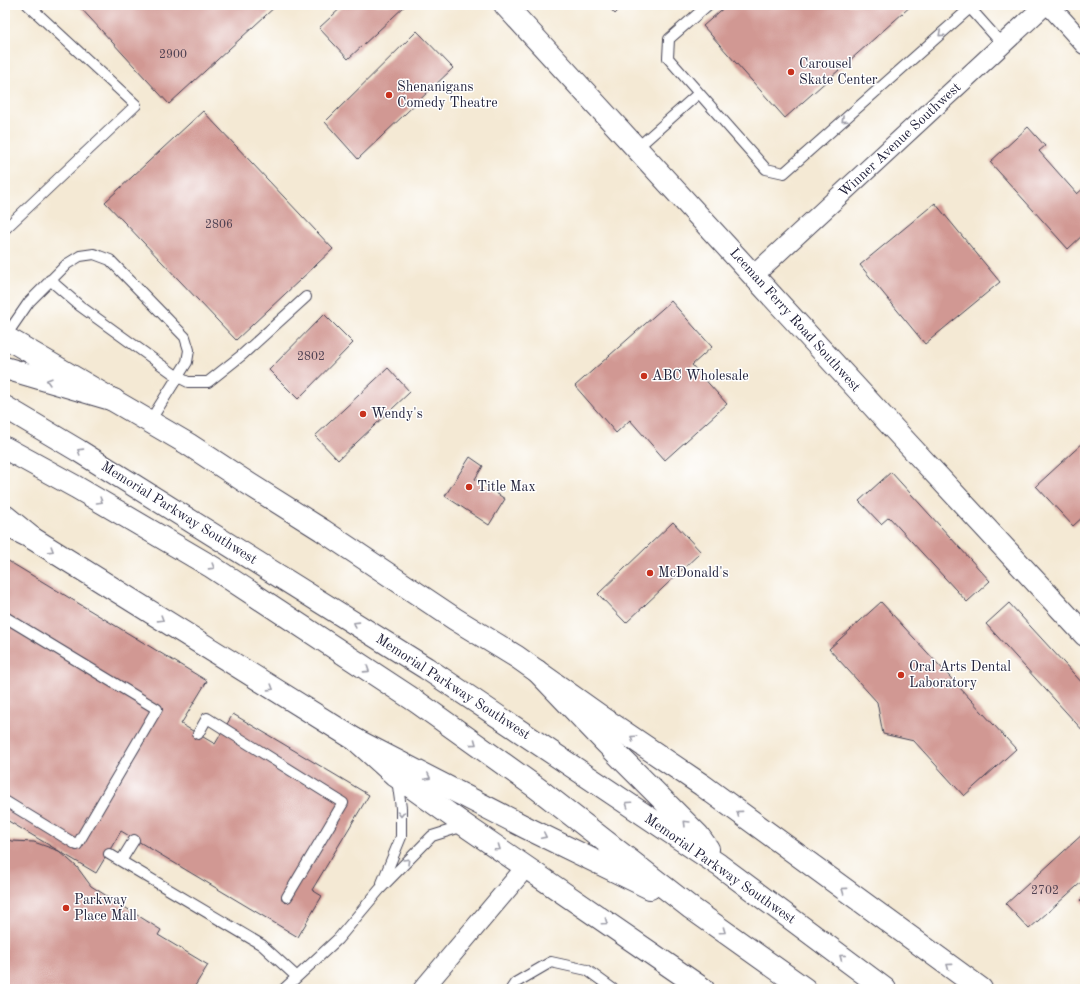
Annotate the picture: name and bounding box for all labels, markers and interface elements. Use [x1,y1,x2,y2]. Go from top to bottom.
one-way arrow [939,30,946,37]
house number: 2900 [159,49,187,61]
place label: Carousel Skate Center [799,57,878,87]
marker: Carousel Skate Center [786,67,796,77]
place label: Shenanigans Comedy Theatre [397,80,498,110]
street label: Winner Avenue Southwest [836,80,964,200]
marker: Shenanigans Comedy Theatre [384,90,394,100]
one-way arrow [841,116,849,123]
house number: 2806 [205,219,233,231]
street label: Leeman Ferry Road Southwest [727,246,863,395]
house number: 2802 [297,351,325,363]
place label: ABC Wholesale [652,369,749,383]
marker: ABC Wholesale [639,371,649,381]
one-way arrow [46,377,53,386]
place label: Wendy's [371,407,423,421]
marker: Wendy's [358,409,368,419]
one-way arrow [77,448,84,456]
street label: Memorial Parkway Southwest [99,459,259,567]
place label: Title Max [477,480,536,494]
marker: Title Max [464,482,474,492]
one-way arrow [96,496,103,503]
one-way arrow [47,545,54,553]
one-way arrow [208,563,215,570]
place label: McDonald's [658,566,729,580]
marker: McDonald's [645,568,655,578]
one-way arrow [157,614,164,622]
one-way arrow [353,621,360,629]
street label: Memorial Parkway Southwest [373,632,533,742]
place label: Oral Arts Dental Laboratory [909,660,1011,690]
one-way arrow [363,665,370,672]
marker: Oral Arts Dental Laboratory [896,670,906,680]
one-way arrow [267,683,274,690]
one-way arrow [630,735,637,743]
one-way arrow [470,739,477,746]
one-way arrow [424,773,431,780]
one-way arrow [625,801,632,809]
one-way arrow [397,811,405,817]
street label: Memorial Parkway Southwest [642,811,798,927]
one-way arrow [737,811,744,818]
one-way arrow [683,820,691,828]
one-way arrow [539,831,547,839]
one-way arrow [494,843,501,850]
one-way arrow [402,858,410,866]
house number: 2702 [1031,885,1059,897]
one-way arrow [841,887,848,895]
place label: Parkway Place Mall [74,893,137,923]
marker: Parkway Place Mall [61,903,71,913]
one-way arrow [601,917,608,925]
one-way arrow [719,926,726,934]
one-way arrow [839,954,846,962]
one-way arrow [947,964,954,971]

